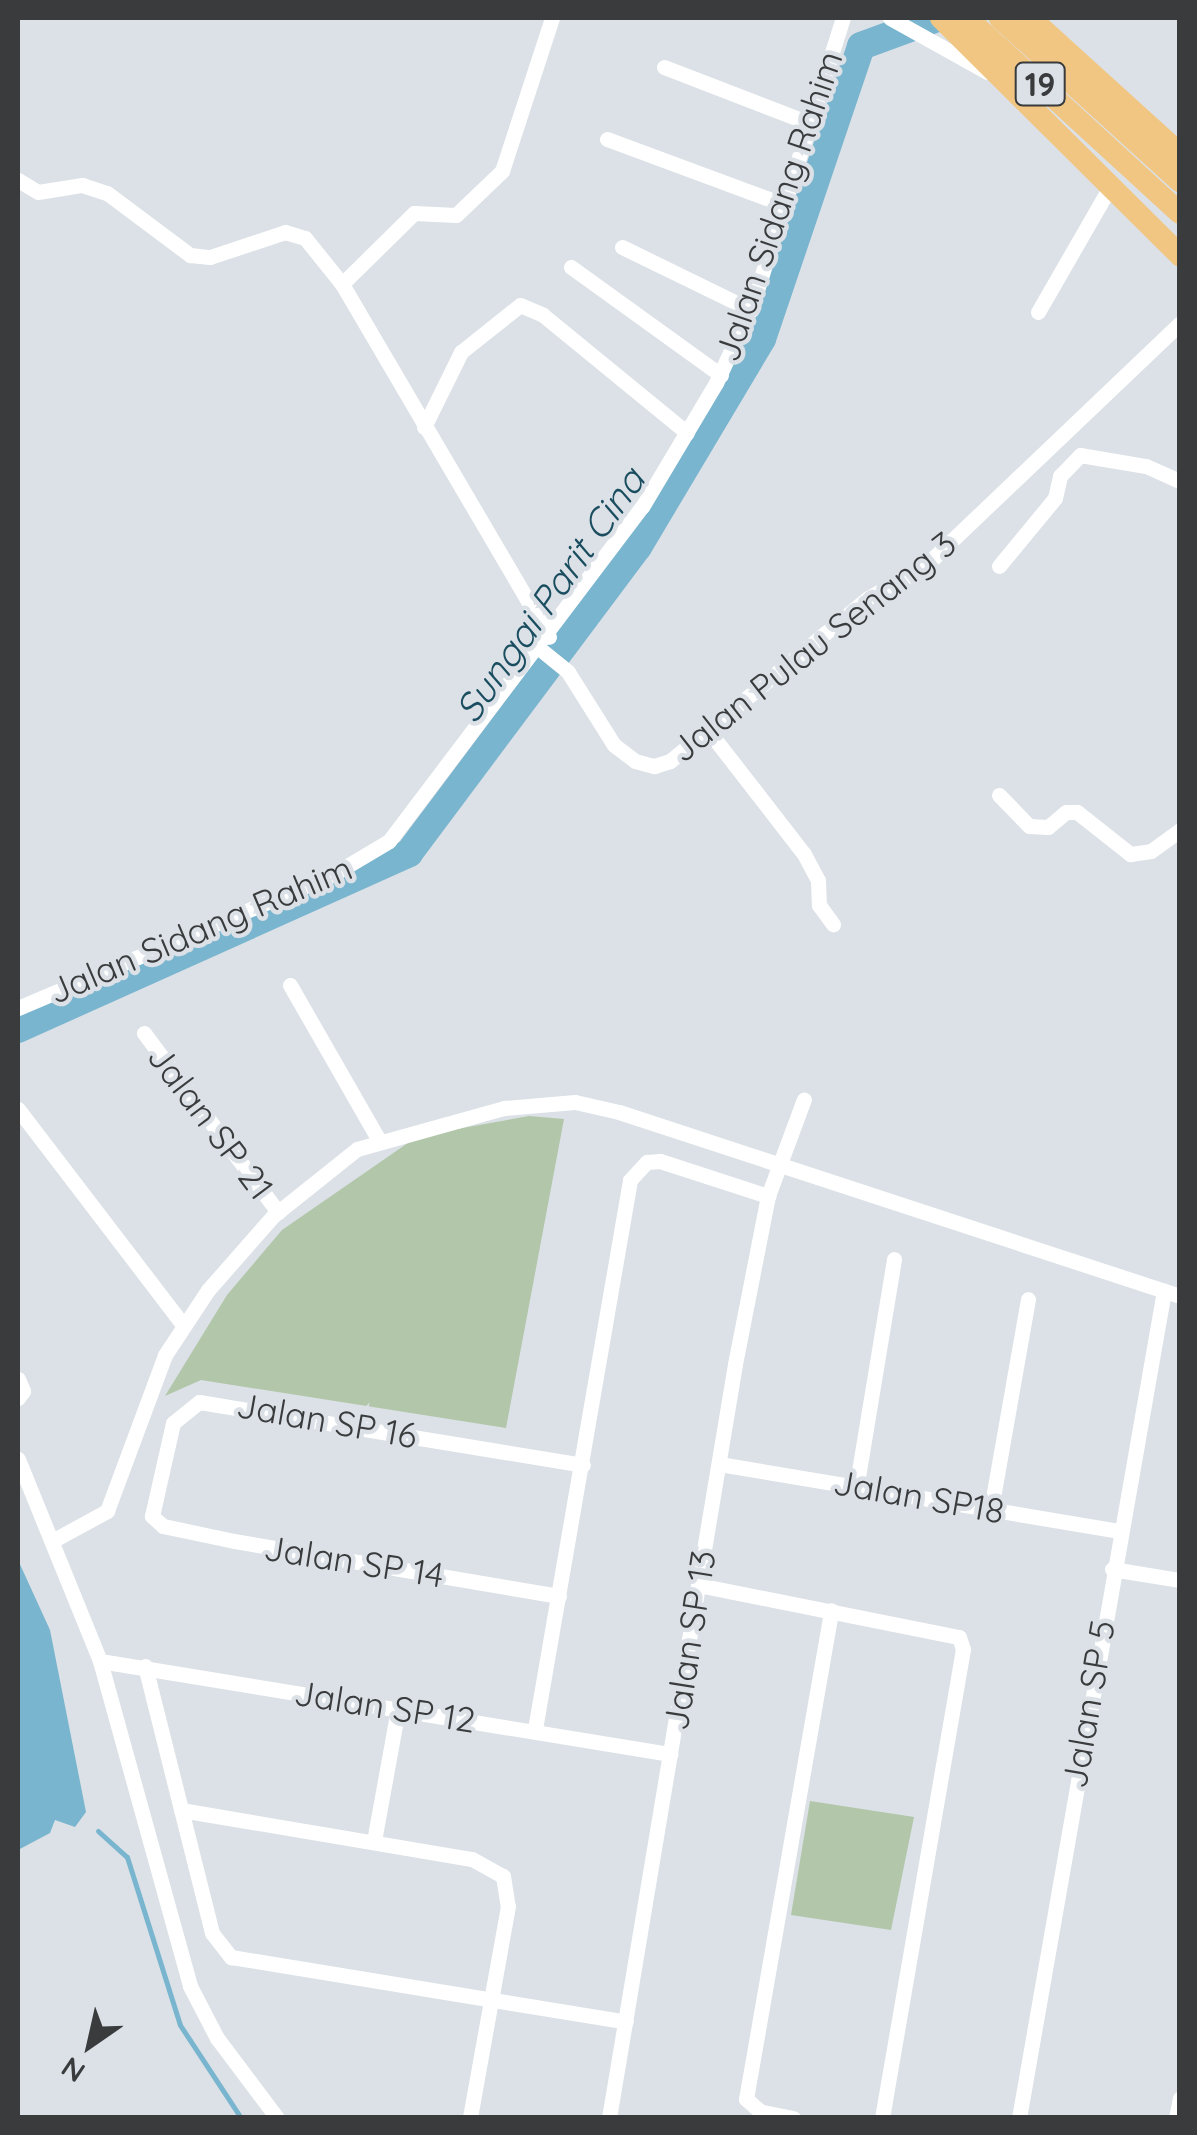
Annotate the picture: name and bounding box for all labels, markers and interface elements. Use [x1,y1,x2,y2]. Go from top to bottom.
street label: Jalan Sidang Rahim [705,45,851,367]
road number: 19 [1012,57,1068,111]
water label: Sungai Parit Cina [445,459,655,731]
street label: Jalan Pulau Senang 3 [662,522,964,770]
street label: Jalan Sidang Rahim [42,846,358,1012]
street label: Jalan SP 21 [139,1036,283,1208]
street label: Jalan SP 16 [234,1384,420,1456]
street label: Jalan SP18 [830,1460,1008,1532]
street label: Jalan SP 14 [261,1526,447,1596]
street label: Jalan SP 13 [654,1547,724,1733]
street label: Jalan SP 5 [1053,1617,1123,1791]
street label: Jalan SP 12 [291,1671,479,1741]
north arrow [40,1995,140,2095]
text: N [55,2050,91,2091]

